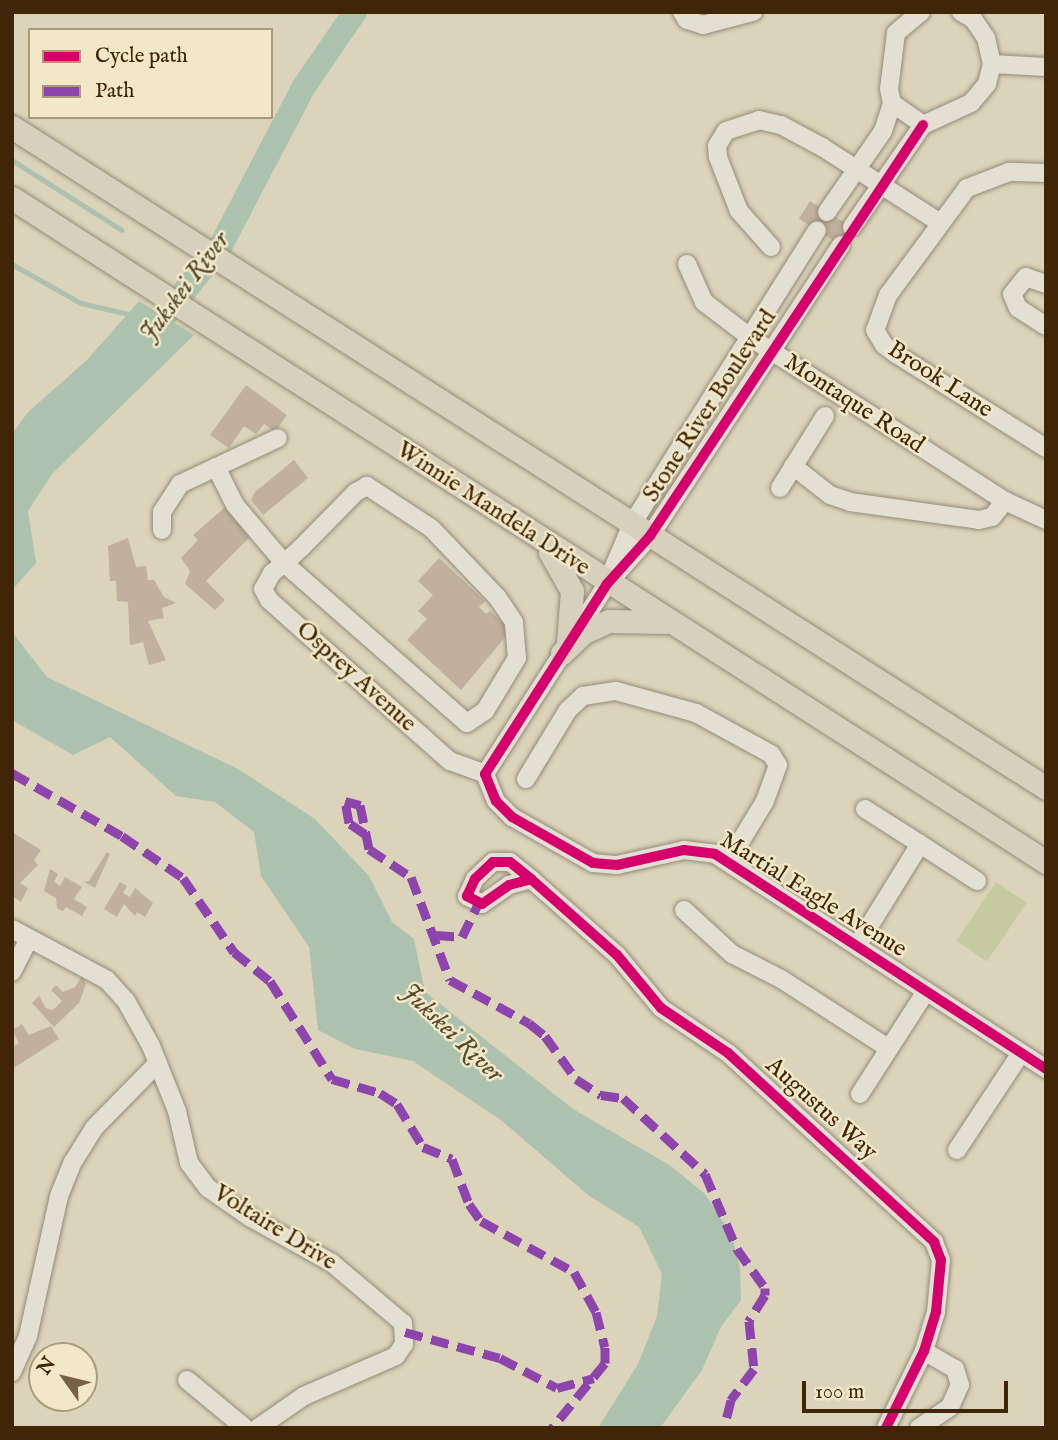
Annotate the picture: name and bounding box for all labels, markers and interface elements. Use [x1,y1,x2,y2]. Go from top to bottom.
legend [28,28,273,119]
text: Cycle path [95,43,188,70]
text: Path [95,78,134,105]
water label: Jukskei River [133,226,237,348]
street label: Stone River Boulevard [637,304,783,508]
street label: Brook Lane [882,335,998,425]
street label: Montaque Road [779,348,929,460]
street label: Winnie Mandela Drive [391,436,595,582]
street label: Osprey Avenue [290,616,422,738]
street label: Martial Eagle Avenue [714,826,912,964]
water label: Jukskei River [394,977,510,1089]
street label: Augustus Way [759,1051,883,1167]
street label: Voltaire Drive [208,1179,342,1277]
north arrow [28,1342,98,1412]
text: N [33,1353,62,1380]
scale bar [806,1366,1012,1410]
text: 100 m [815,1379,864,1406]

